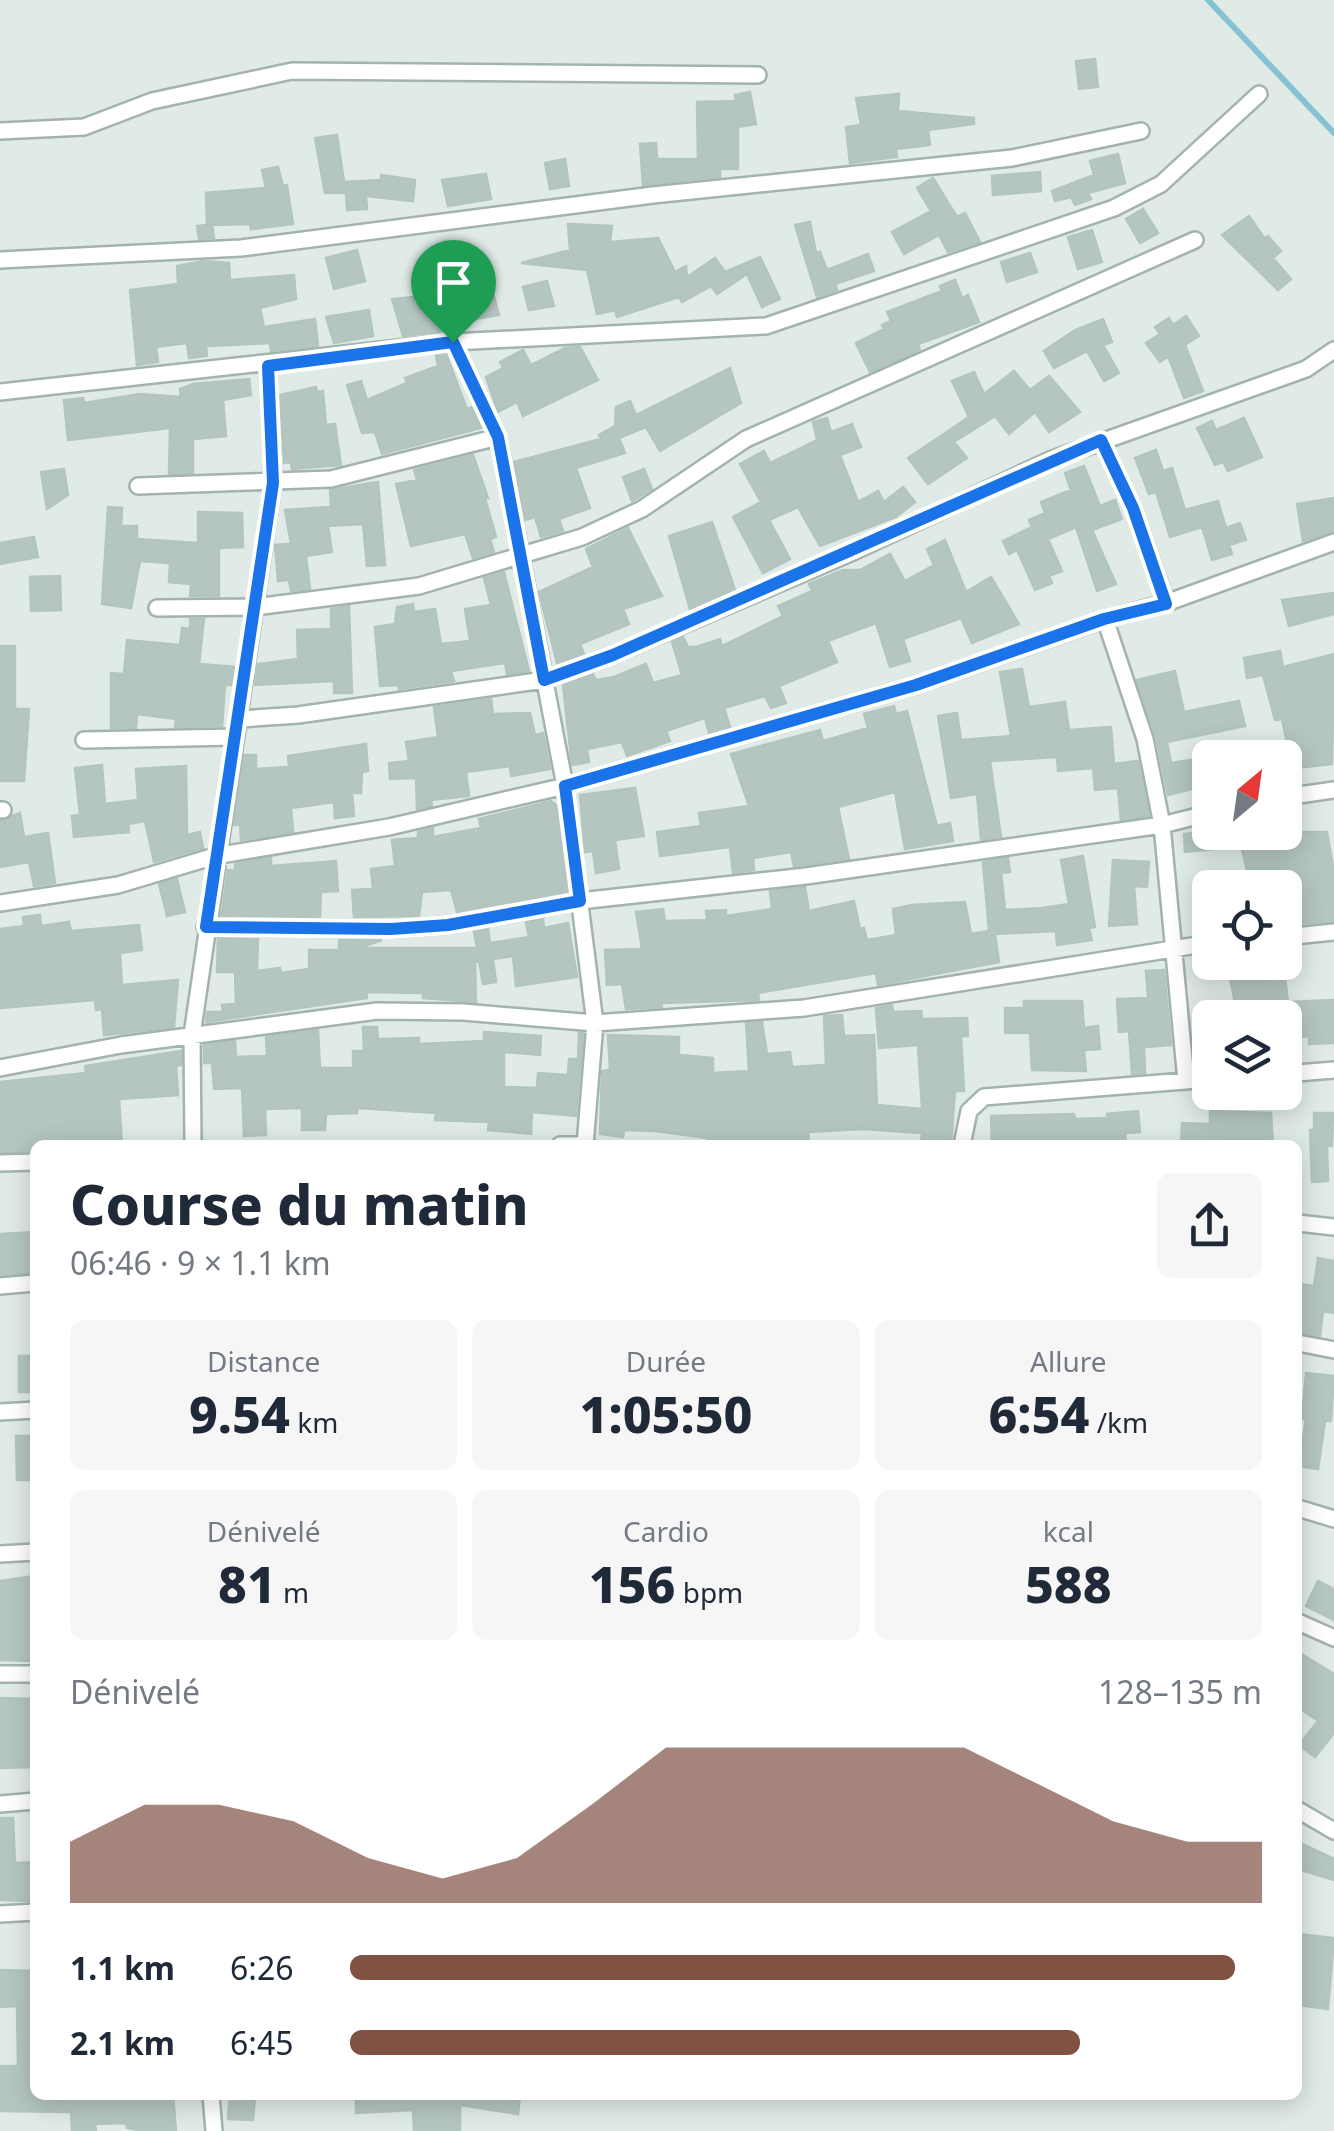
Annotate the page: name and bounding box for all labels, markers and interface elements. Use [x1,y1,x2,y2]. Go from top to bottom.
pin [411,240,496,343]
icon: arrive [426,255,481,310]
north arrow [1192,740,1302,850]
map controls [1192,740,1302,1110]
button: locate [1192,870,1302,980]
button: layers [1192,1000,1302,1110]
text: Course du matin [70,1166,528,1241]
button: share [1157,1173,1262,1278]
text: 06:46 · 9 × 1.1 km [70,1241,331,1284]
text: Distance [207,1342,320,1380]
text: Durée [626,1342,706,1380]
text: Allure [1030,1342,1107,1380]
text: 9.54 [189,1380,290,1448]
text: 1:05:50 [579,1380,752,1448]
text: 6:54 [988,1380,1089,1448]
text: km [290,1403,338,1441]
text: /km [1089,1403,1148,1441]
text: Dénivelé [207,1512,321,1550]
text: Cardio [623,1512,709,1550]
text: kcal [1043,1512,1094,1550]
text: 81 [218,1550,276,1618]
text: 156 [589,1550,675,1618]
text: 588 [1025,1550,1112,1618]
text: m [276,1573,309,1611]
text: bpm [675,1573,743,1611]
text: Dénivelé [70,1670,200,1713]
text: 128–135 m [1098,1670,1262,1713]
text: 1.1 km [70,1946,175,1989]
text: 6:26 [230,1946,294,1989]
text: 2.1 km [70,2021,175,2064]
text: 6:45 [230,2021,294,2064]

